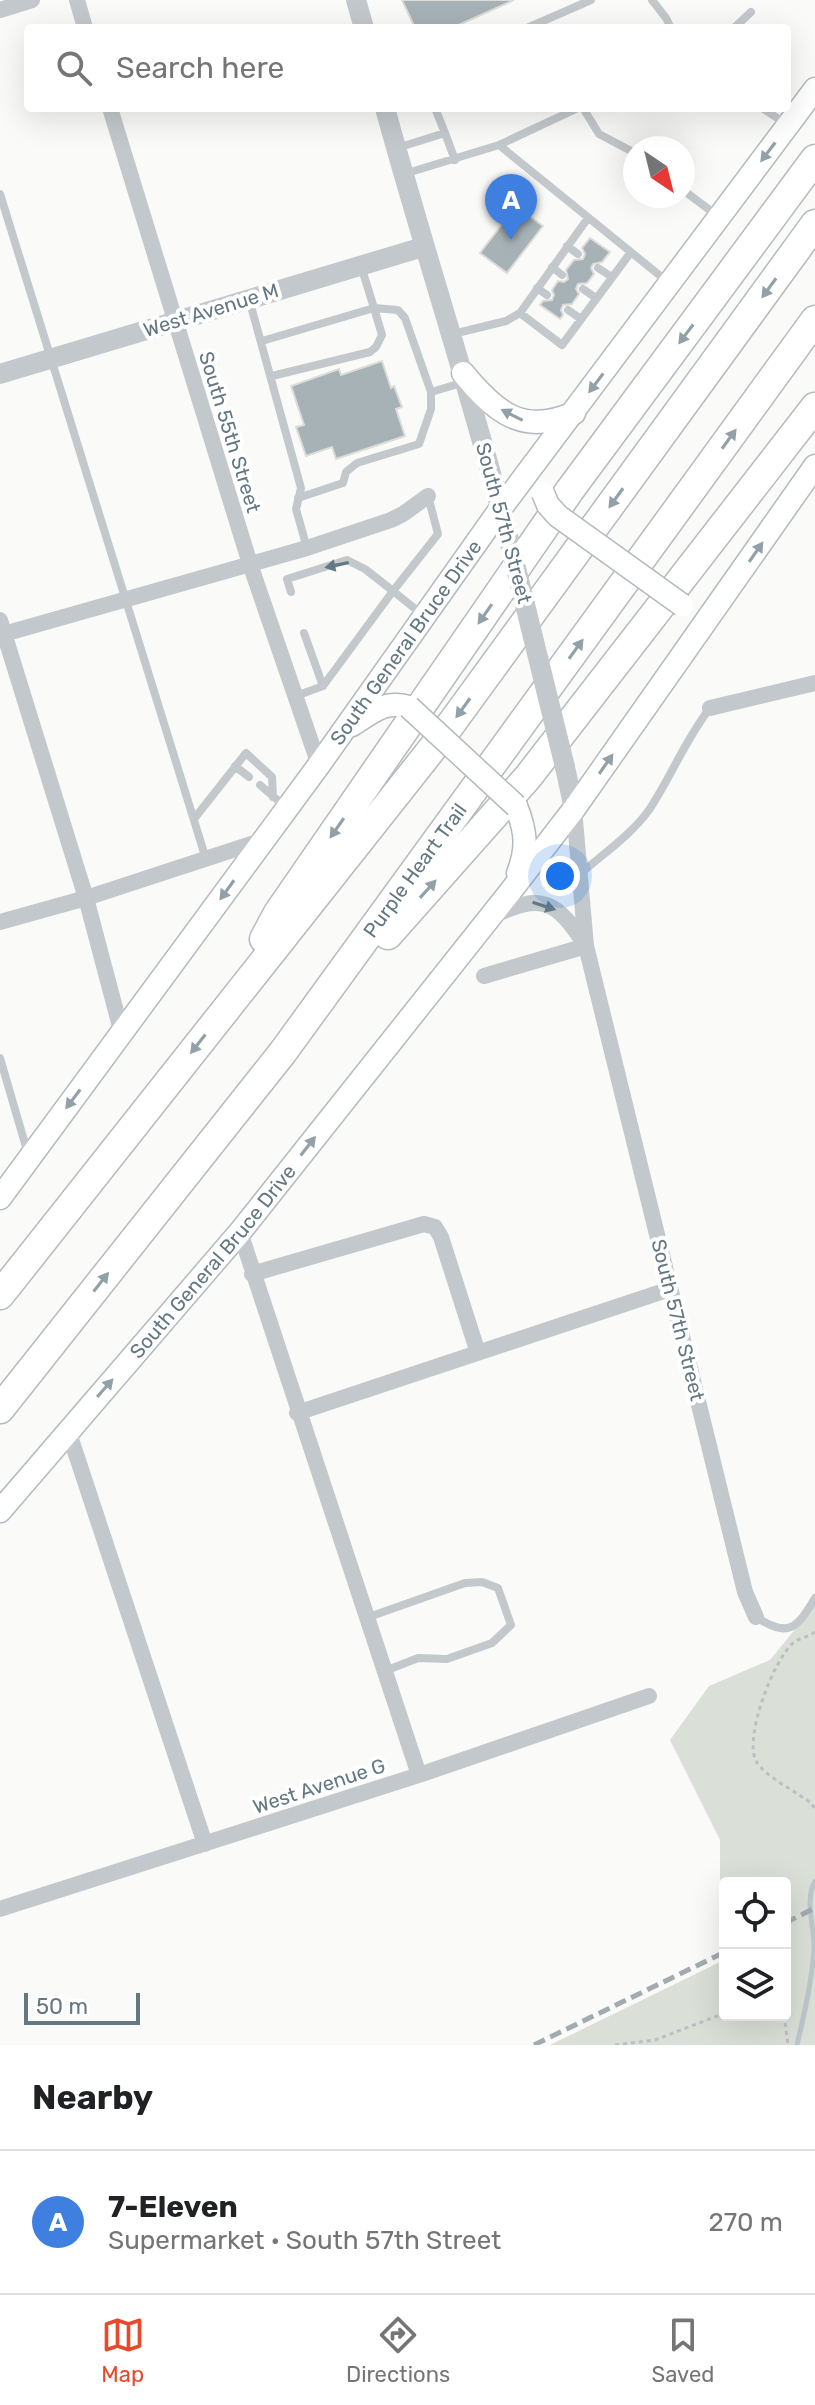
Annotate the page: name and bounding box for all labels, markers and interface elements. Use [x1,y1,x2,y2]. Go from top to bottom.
search box [24,24,791,112]
icon: search [52,46,96,90]
text: Search here [116,50,284,86]
north arrow [623,136,695,208]
one-way arrow [761,142,777,162]
pin: A [485,174,537,240]
one-way arrow [762,277,777,298]
street label: West Avenue M [141,278,281,342]
one-way arrow [678,324,694,345]
street label: South 55th Street [194,348,266,516]
one-way arrow [589,372,605,393]
one-way arrow [500,408,523,422]
one-way arrow [720,428,736,449]
street label: South 57th Street [471,440,537,606]
one-way arrow [609,487,624,508]
street label: South General Bruce Drive [325,535,487,750]
one-way arrow [748,541,763,562]
one-way arrow [324,559,349,571]
one-way arrow [478,603,493,624]
one-way arrow [568,638,584,660]
one-way arrow [456,697,471,718]
one-way arrow [598,754,613,775]
street label: Purple Heart Trail [358,799,472,942]
one-way arrow [330,817,345,838]
your location [540,856,580,896]
one-way arrow [219,879,235,900]
one-way arrow [419,880,437,899]
one-way arrow [533,900,557,913]
one-way arrow [191,1034,207,1054]
one-way arrow [66,1089,81,1110]
one-way arrow [299,1136,316,1156]
street label: South General Bruce Drive [125,1160,301,1363]
street label: South 57th Street [646,1237,710,1403]
one-way arrow [92,1272,108,1292]
one-way arrow [96,1378,113,1398]
street label: West Avenue G [250,1753,388,1819]
map controls [719,1877,791,2021]
button: locate [719,1877,791,1949]
button: layers [719,1949,791,2021]
scale bar [24,1989,140,2025]
text: 50 m [36,1993,88,2020]
text: Nearby [32,2077,153,2118]
text: 7-Eleven [108,2189,238,2225]
text: A [49,2207,67,2238]
text: 270 m [708,2207,783,2238]
text: Supermarket · South 57th Street [108,2225,501,2256]
tab: Map [101,2313,145,2388]
tab: Directions [346,2313,450,2388]
tab: Saved [652,2313,714,2388]

